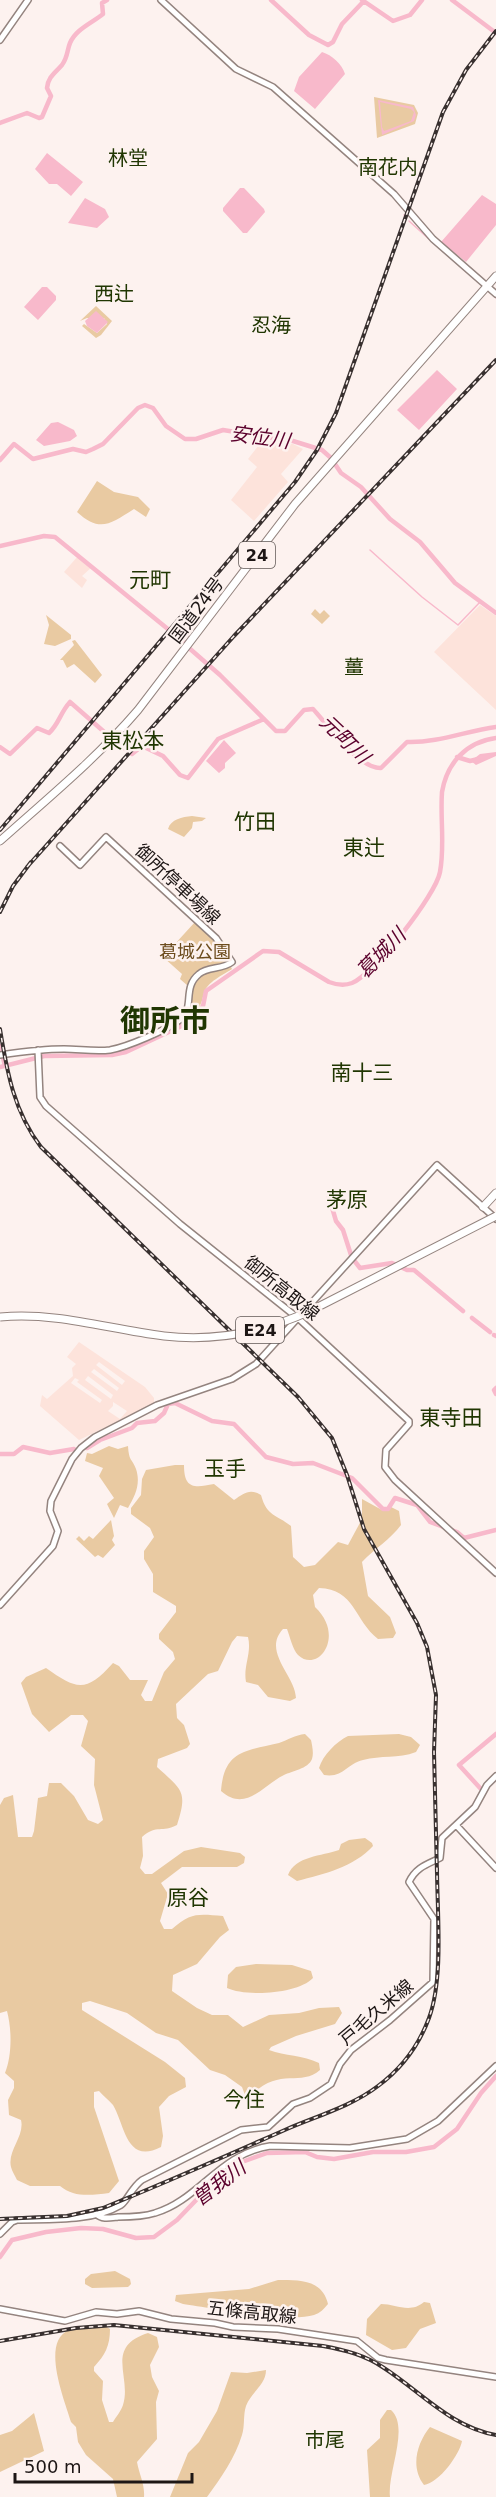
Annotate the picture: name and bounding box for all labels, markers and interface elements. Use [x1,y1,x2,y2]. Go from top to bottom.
district label: 林堂 [108,146,148,170]
district label: 南花内 [358,155,418,179]
district label: 西辻 [94,282,134,306]
district label: 忍海 [251,313,291,337]
water label: 安位川 [229,421,293,453]
road number: 24 [239,542,275,568]
district label: 元町 [129,568,171,592]
street label: 国道24号 [164,573,228,647]
district label: 薑 [344,655,364,679]
water label: 元町川 [315,710,376,770]
district label: 東松本 [102,729,165,753]
district label: 竹田 [234,810,276,834]
district label: 東辻 [343,836,385,860]
street label: 御所停車場線 [131,839,225,929]
water label: 葛城川 [352,922,412,983]
park label: 葛城公園 [159,941,231,962]
district label: 御所市 [120,1003,210,1038]
district label: 南十三 [331,1061,394,1085]
district label: 茅原 [326,1188,368,1212]
street label: 御所高取線 [240,1252,324,1324]
road number: E24 [236,1317,284,1343]
district label: 東寺田 [420,1406,483,1430]
district label: 玉手 [204,1457,246,1481]
district label: 原谷 [167,1886,209,1910]
street label: 戸毛久米線 [335,1975,417,2049]
district label: 今住 [223,2088,265,2112]
water label: 曽我川 [188,2154,252,2211]
street label: 五條高取線 [206,2297,298,2327]
district label: 市尾 [305,2428,345,2452]
scale bar [15,2446,192,2484]
text: 500 m [24,2456,82,2477]

